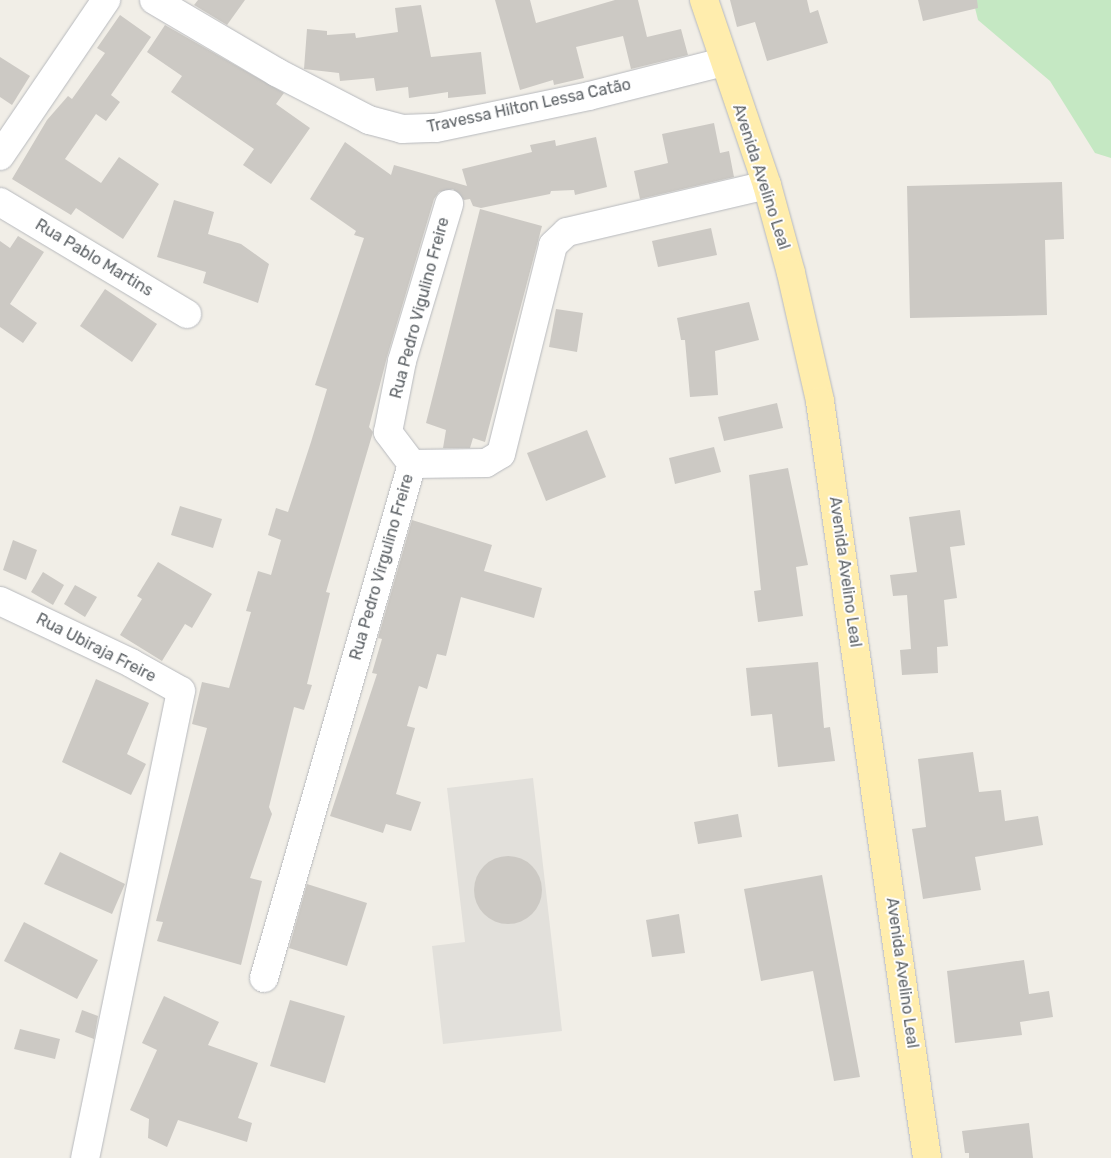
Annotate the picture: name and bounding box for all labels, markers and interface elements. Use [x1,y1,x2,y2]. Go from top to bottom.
street label: Travessa Hilton Lessa Catão [425,75,633,137]
street label: Avenida Avelino Leal [728,102,794,252]
street label: Rua Pablo Martins [32,215,156,301]
street label: Rua Pedro Vigulino Freire [386,215,454,401]
street label: Rua Pedro Virgulino Freire [346,471,418,663]
street label: Avenida Avelino Leal [825,495,865,649]
street label: Rua Ubiraja Freire [33,609,159,687]
street label: Avenida Avelino Leal [882,896,922,1050]

